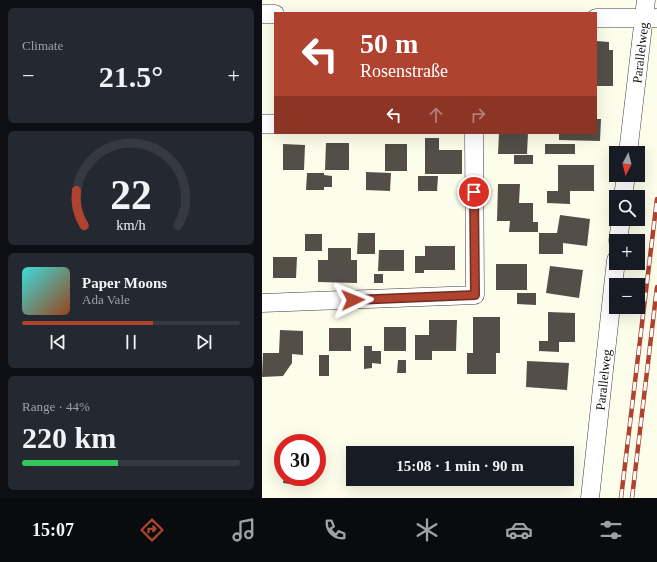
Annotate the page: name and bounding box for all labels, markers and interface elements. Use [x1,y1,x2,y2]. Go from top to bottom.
street label: Parallelweg [629,21,651,84]
icon: left [294,28,346,80]
text: 50 m [360,28,418,59]
text: Climate [22,38,63,53]
text: 21.5° [99,60,163,93]
text: Rosenstraße [360,61,448,81]
text: − [22,63,34,88]
text: + [228,63,240,88]
icon: left [383,104,405,126]
icon: ahead [425,104,447,126]
icon: right [467,104,489,126]
north arrow [609,146,645,182]
map controls [609,146,645,314]
text: 22 [110,172,152,218]
pin [457,175,491,209]
icon: arrive [463,181,485,203]
button: search [609,190,645,226]
text: km/h [116,216,146,232]
button: + [609,234,645,270]
text: Paper Moons [82,275,167,291]
button: − [609,278,645,314]
position arrow [332,279,374,321]
text: Ada Vale [82,292,130,307]
icon: previous [47,331,69,353]
icon: pause [120,331,142,353]
icon: next [193,331,215,353]
street label: Parallelweg [592,348,614,411]
text: Range · 44% [22,399,90,414]
text: 220 km [22,421,116,454]
speed limit sign: 30 [274,434,326,486]
text: 15:08 · 1 min · 90 m [396,458,524,474]
icon: directions [138,516,166,544]
icon: music [230,516,258,544]
icon: phone [321,516,349,544]
icon: climate [413,516,441,544]
icon: car [505,516,533,544]
icon: filters [597,516,625,544]
text: 15:07 [32,520,74,540]

